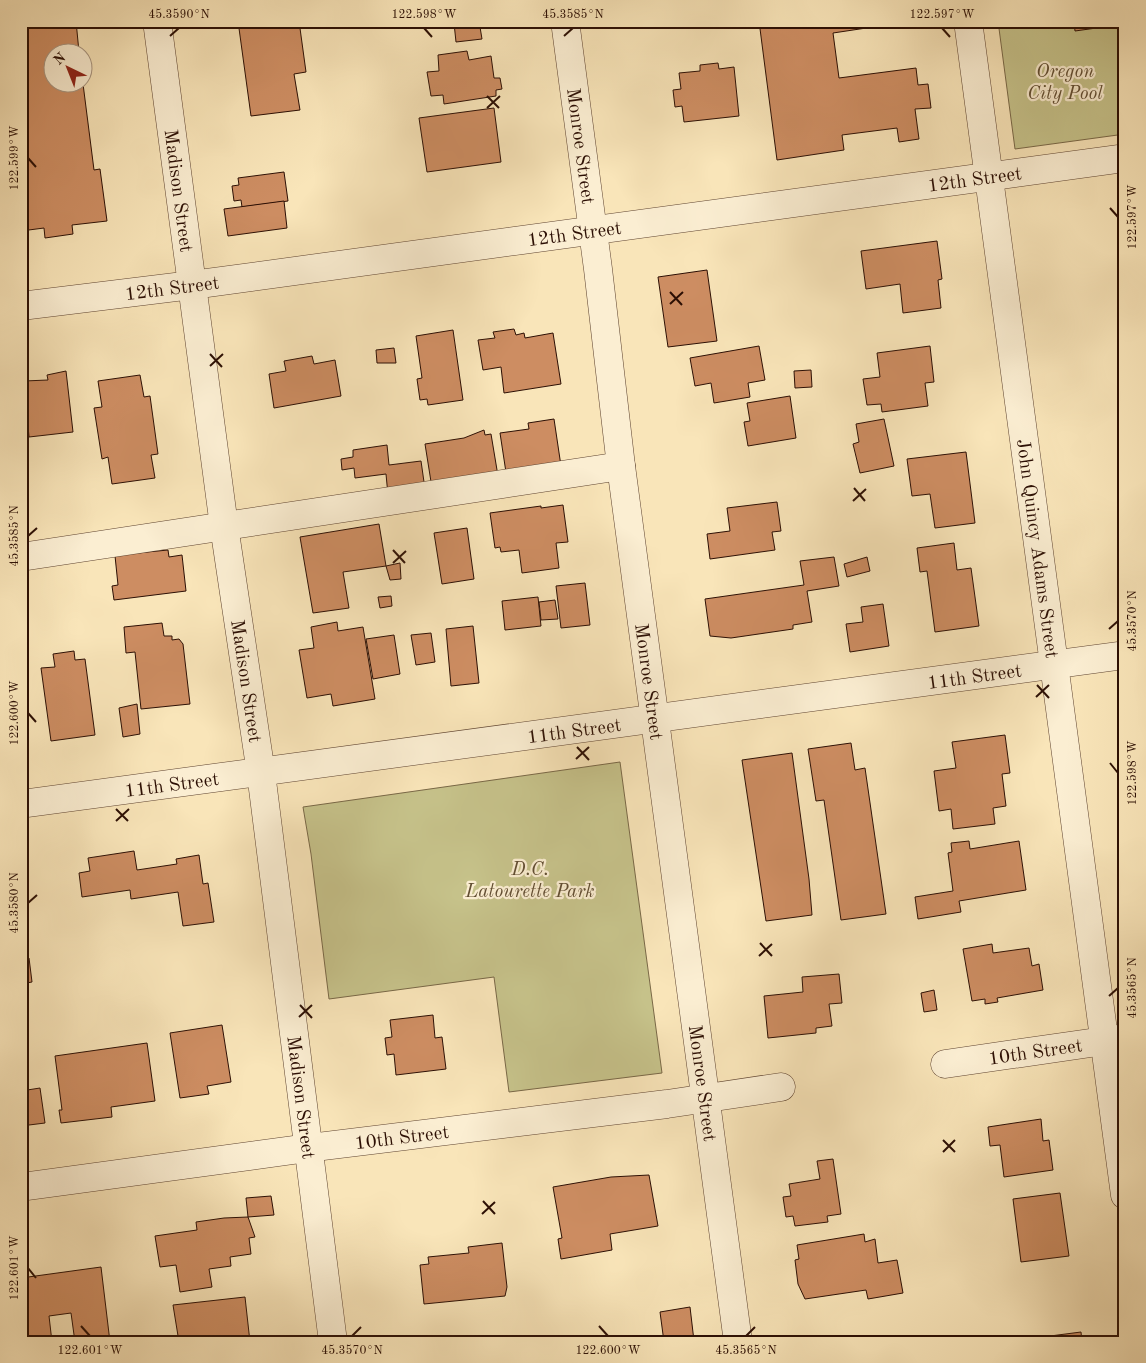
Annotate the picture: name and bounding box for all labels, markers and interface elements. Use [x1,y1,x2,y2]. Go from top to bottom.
text: 45.3590°N [148,8,210,21]
text: 122.598°W [392,8,457,21]
text: 45.3585°N [542,8,604,21]
text: 122.597°W [910,8,975,21]
north arrow [42,42,92,92]
text: N [51,50,69,68]
park label: Oregon City Pool [1027,63,1103,104]
street label: Monroe Street [562,87,596,206]
text: 122.599°W [8,125,21,190]
street label: Madison Street [159,128,195,254]
street label: 12th Street [927,165,1023,197]
text: 122.597°W [1126,184,1139,249]
street label: 12th Street [526,220,623,251]
street label: 12th Street [124,274,220,305]
street label: John Quincy Adams Street [1012,438,1060,659]
text: 45.3585°N [8,505,21,567]
text: 45.3570°N [1126,590,1139,652]
street label: Madison Street [226,618,263,744]
street label: Monroe Street [630,622,664,741]
street label: 11th Street [926,662,1023,694]
text: 122.600°W [9,680,21,745]
street label: 11th Street [526,717,623,748]
text: 122.598°W [1126,740,1139,805]
street label: 11th Street [124,771,220,802]
park label: D.C. Latourette Park [464,861,595,902]
text: 45.3580°N [8,872,21,934]
text: 45.3565°N [1126,957,1139,1019]
street label: Monroe Street [684,1024,718,1143]
street label: Madison Street [282,1035,317,1160]
street label: 10th Street [987,1037,1084,1070]
street label: 10th Street [354,1124,450,1154]
text: 122.601°W [9,1235,21,1300]
text: 45.3570°N [321,1344,383,1357]
text: 45.3565°N [715,1344,777,1357]
text: 122.601°W [58,1345,123,1357]
text: 122.600°W [576,1345,641,1357]

